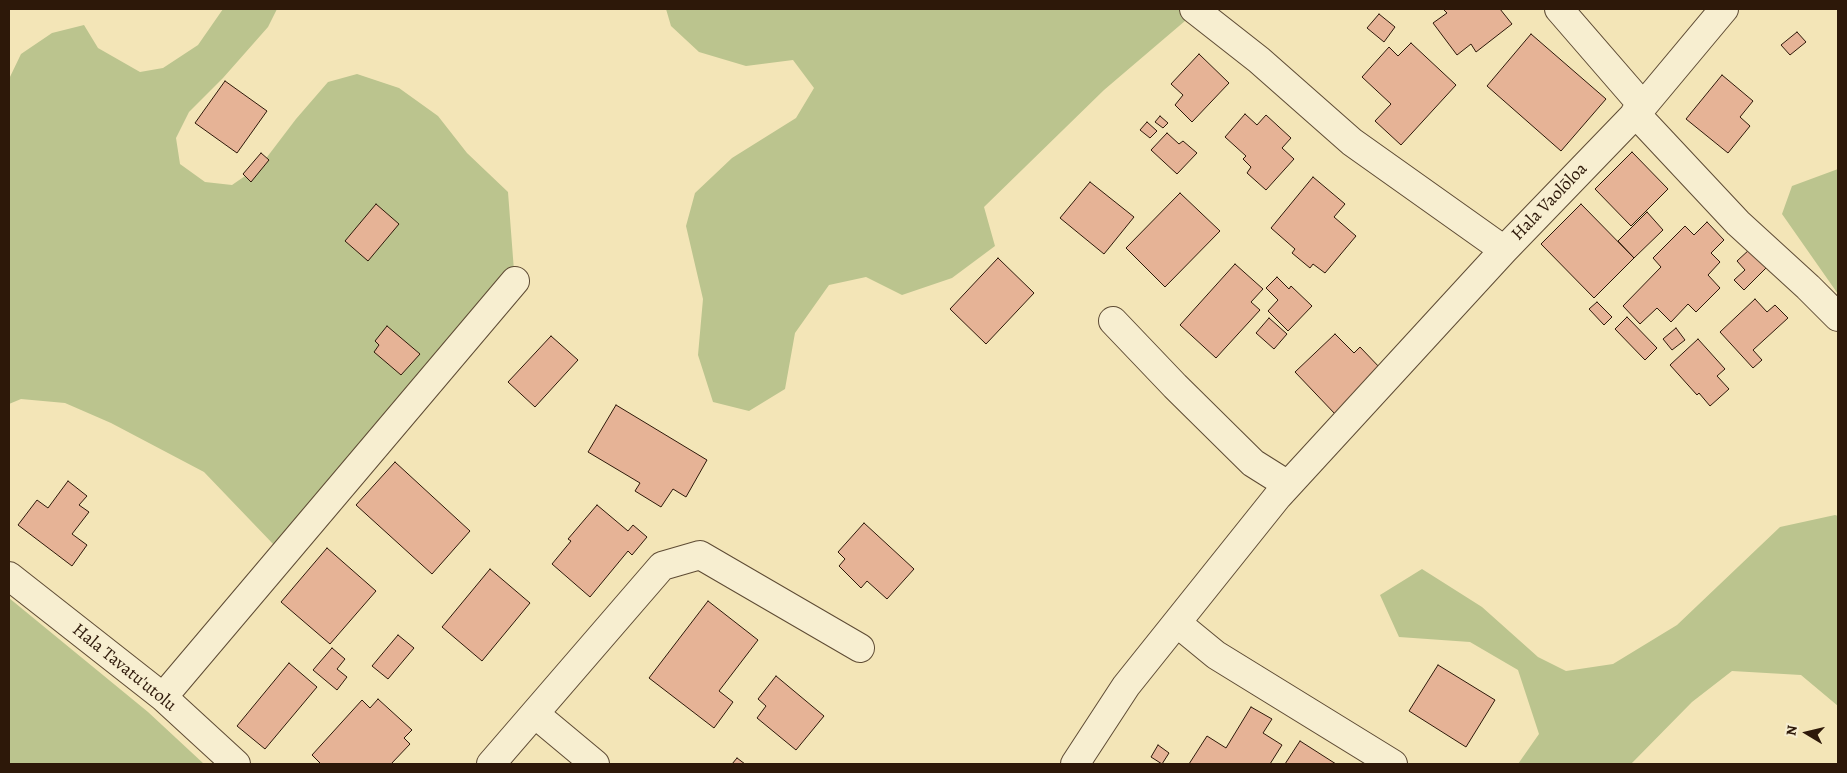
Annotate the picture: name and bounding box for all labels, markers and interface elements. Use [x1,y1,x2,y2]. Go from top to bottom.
street label: Hala Vaolōloa [1508,159,1592,245]
street label: Hala Tavatu'utolu [68,619,180,717]
north arrow [1782,708,1832,758]
text: N [1782,724,1802,737]

